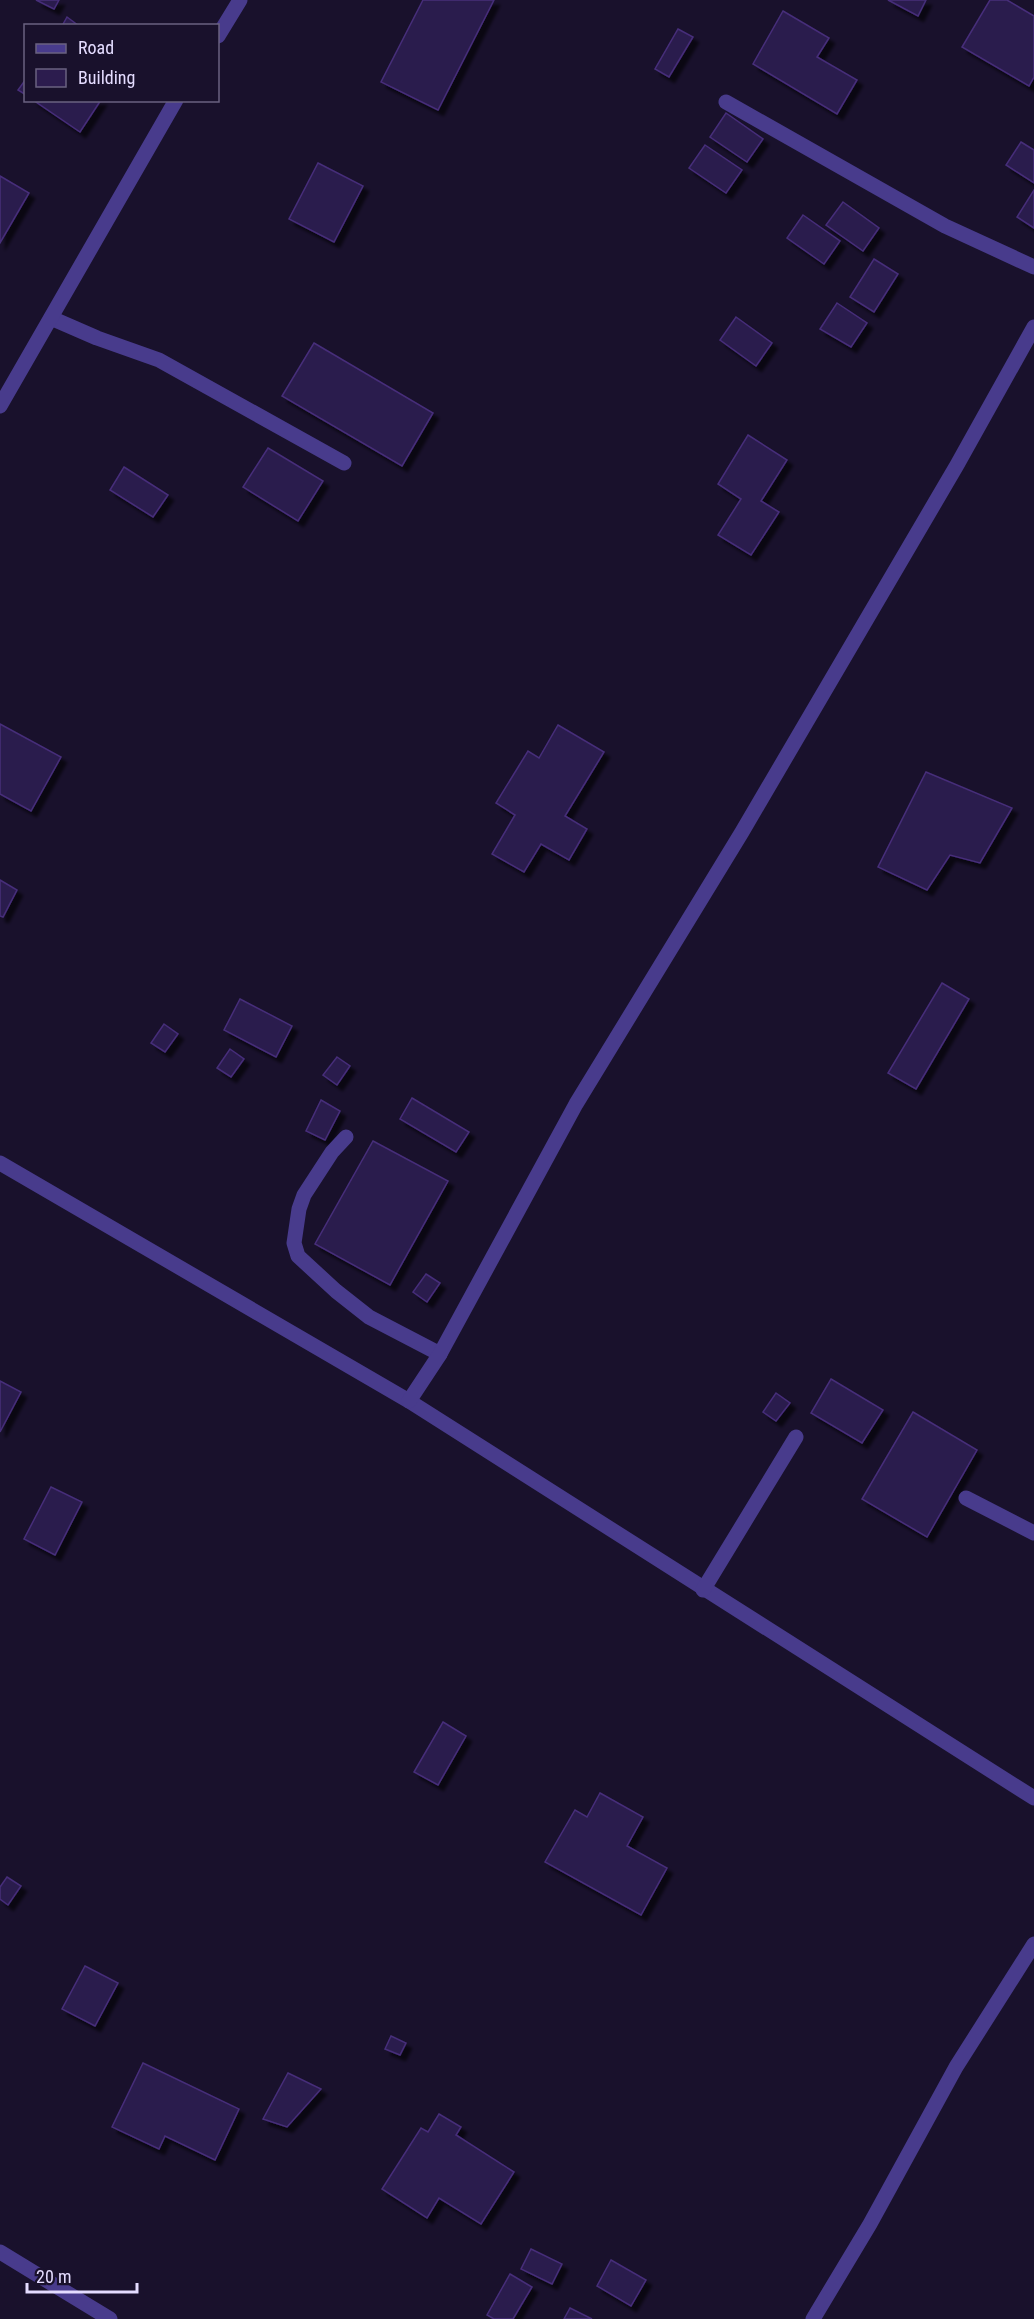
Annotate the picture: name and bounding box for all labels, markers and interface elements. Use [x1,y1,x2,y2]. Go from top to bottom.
legend [24,24,219,102]
text: Road [78,37,114,58]
text: Building [78,67,135,88]
scale bar [27,2256,136,2294]
text: 20 m [36,2266,71,2287]

